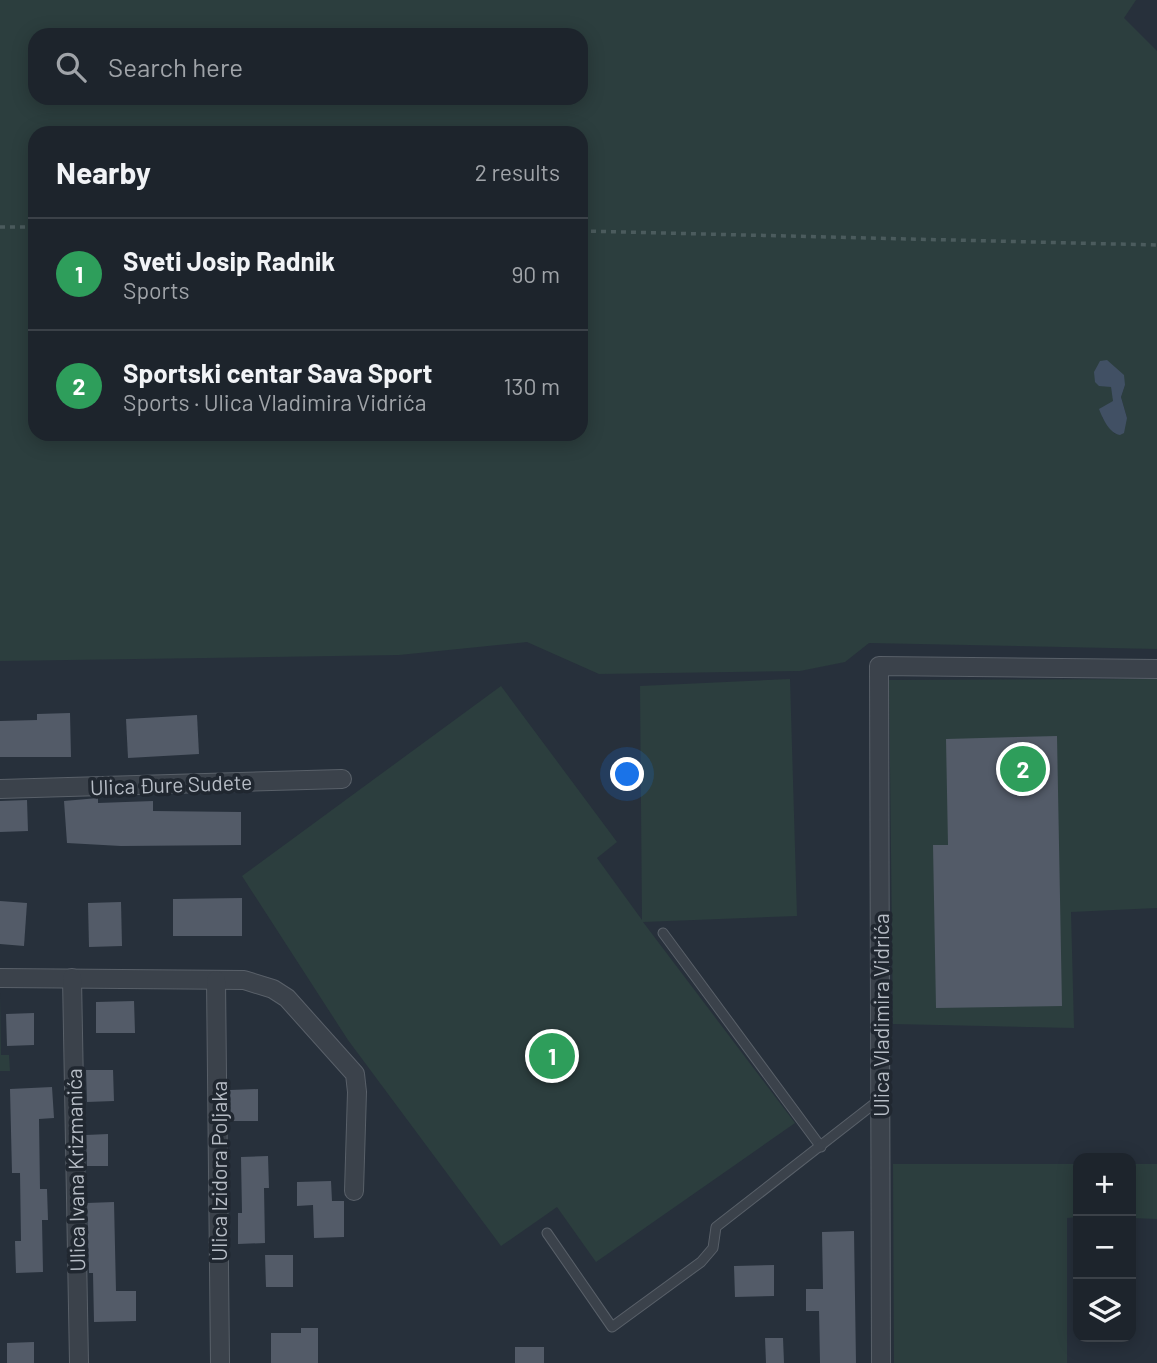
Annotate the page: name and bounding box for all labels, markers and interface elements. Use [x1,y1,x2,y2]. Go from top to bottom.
search box [28,28,588,105]
icon: search [52,48,90,86]
text: Search here [108,51,243,82]
text: Nearby [56,154,151,190]
text: 2 results [475,158,560,186]
text: Sveti Josip Radnik [123,245,335,276]
text: 1 [75,260,83,288]
text: 90 m [511,260,560,288]
text: Sports [123,276,190,304]
text: Sportski centar Sava Sport [123,357,432,388]
text: 2 [73,372,85,400]
text: 130 m [503,372,560,400]
text: Sports · Ulica Vladimira Vidrića [123,388,427,416]
pin: 2 [1000,743,1046,795]
your location [610,757,644,791]
street label: Ulica Đure Sudete [89,769,253,799]
street label: Ulica Vladimira Vidrića [868,913,893,1117]
pin: 1 [529,1030,575,1082]
street label: Ulica Ivana Krizmanića [61,1068,89,1272]
street label: Ulica Izidora Poljaka [206,1081,231,1261]
map controls [1073,1153,1136,1342]
button: + [1073,1153,1136,1216]
button: − [1073,1216,1136,1279]
button: layers [1073,1279,1136,1342]

